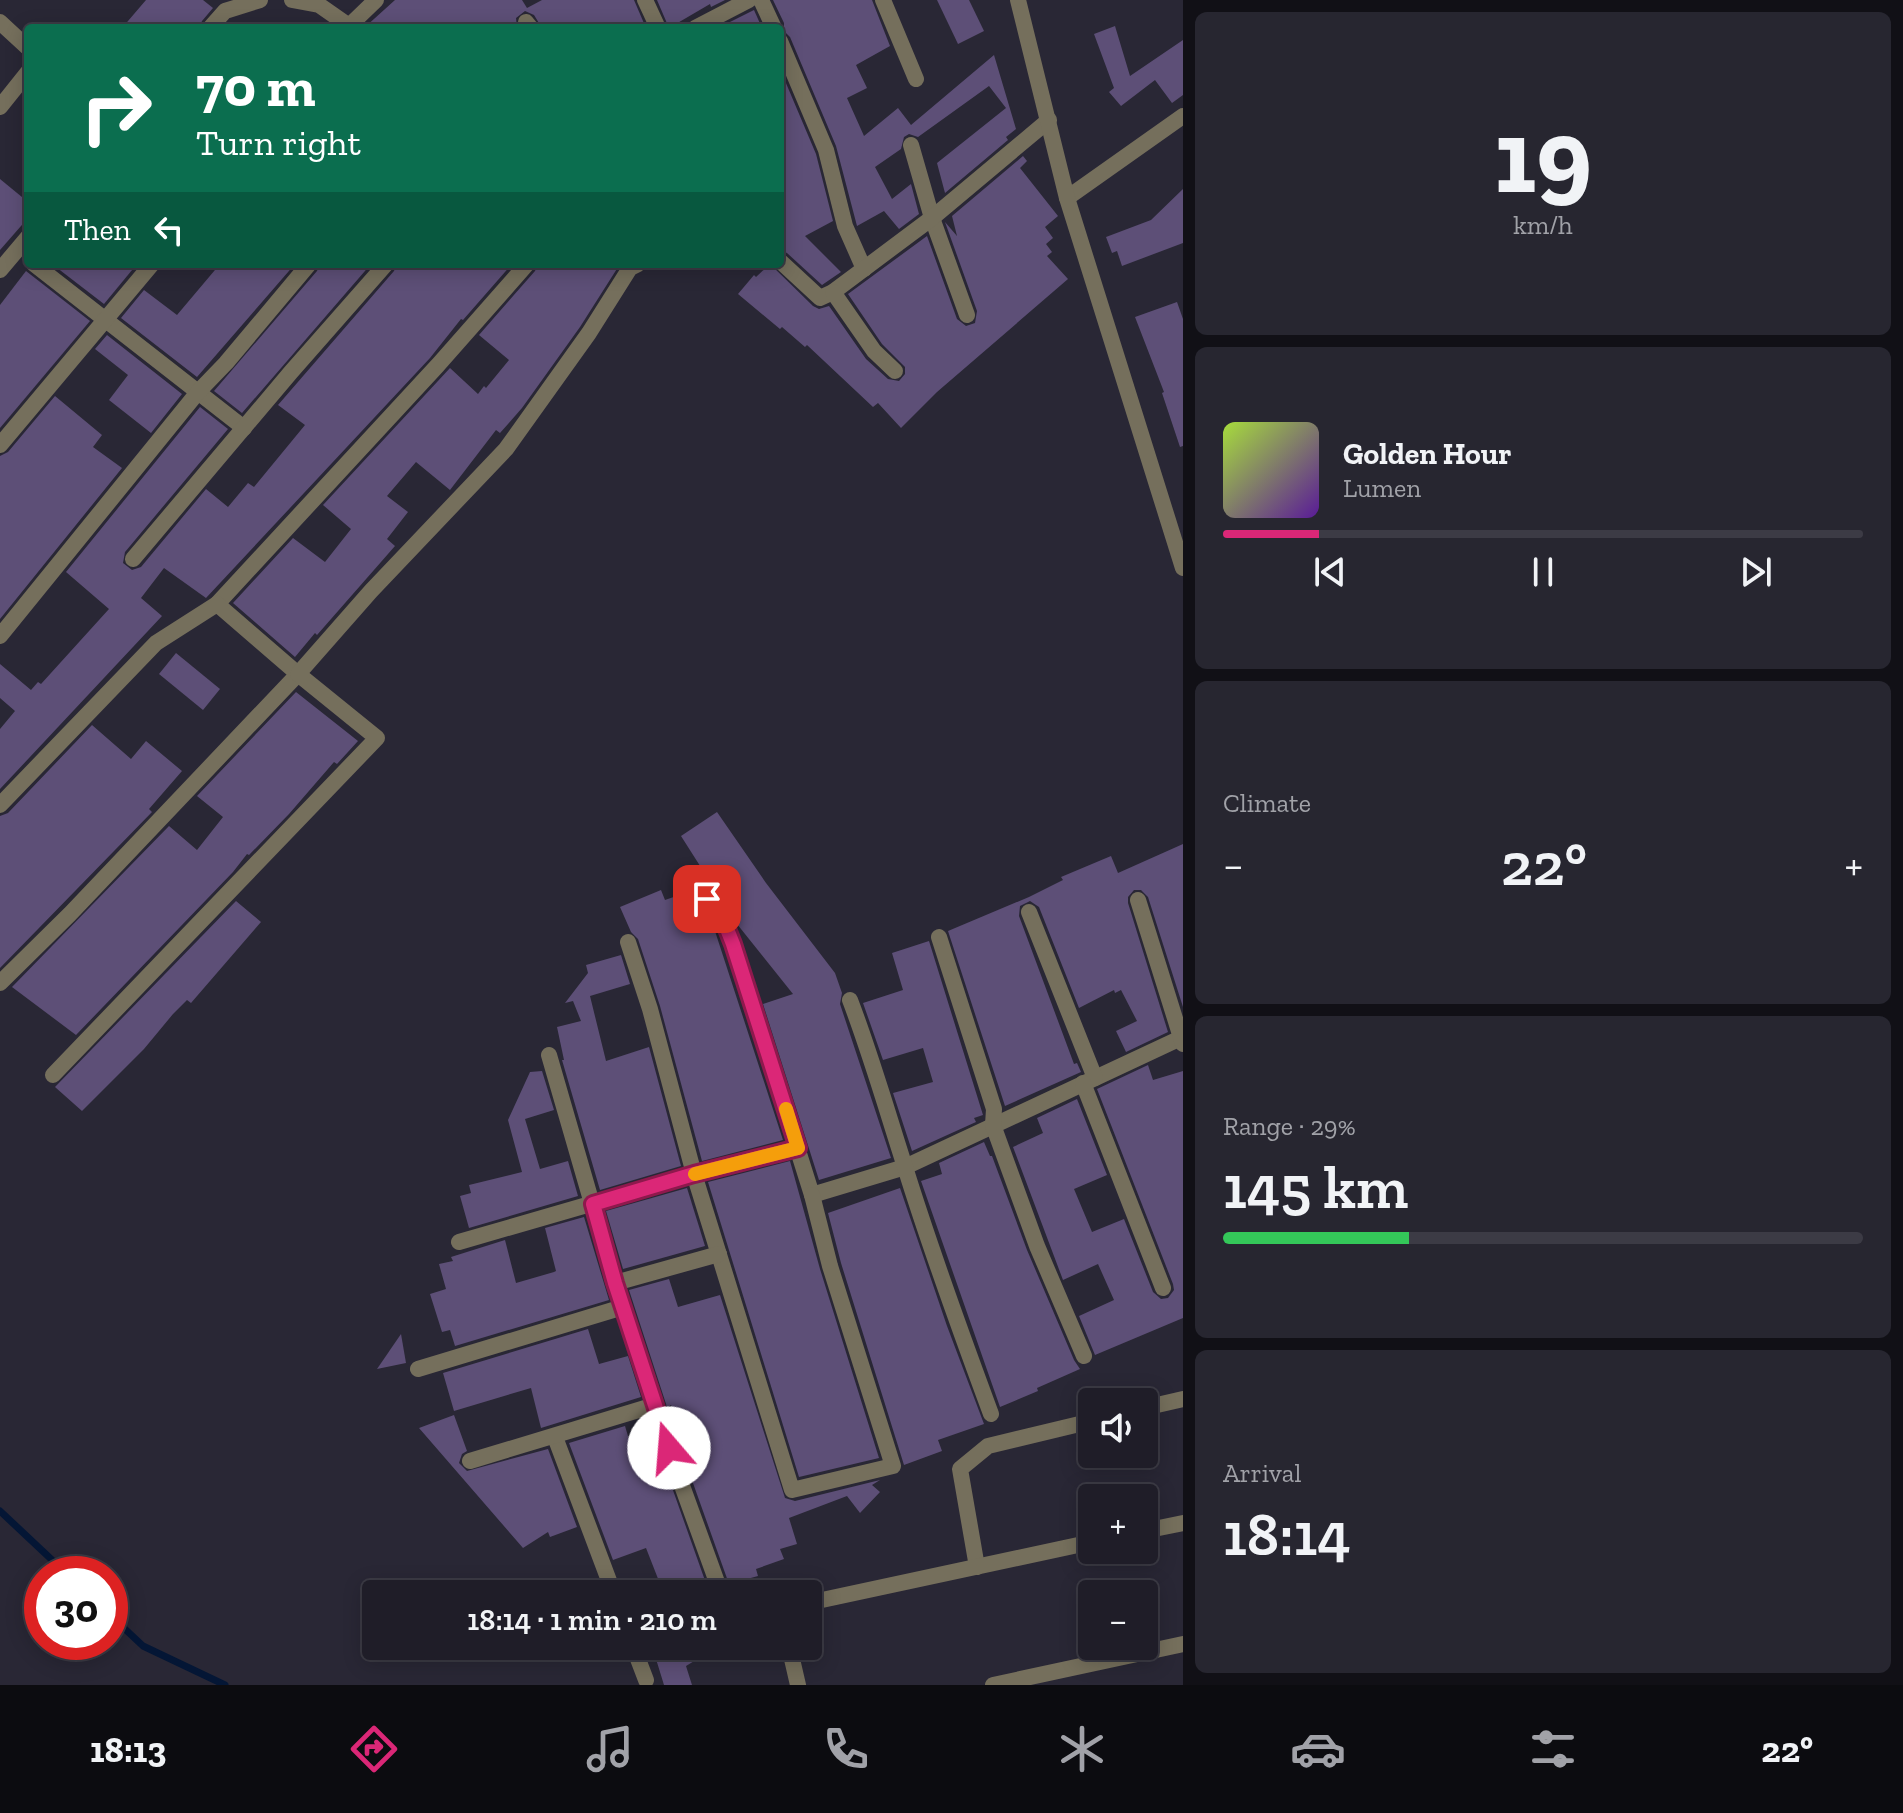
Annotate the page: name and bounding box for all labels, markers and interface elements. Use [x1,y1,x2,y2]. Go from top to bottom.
text: 70 m [196,53,316,120]
icon: right [64,56,168,160]
text: 19 [1494,94,1592,219]
text: Turn right [196,121,361,164]
icon: left [147,208,191,252]
text: km/h [1513,209,1573,241]
text: Then [64,212,131,248]
text: Golden Hour [1343,436,1511,472]
text: Lumen [1343,472,1421,504]
icon: previous [1308,550,1352,594]
icon: pause [1521,550,1565,594]
icon: next [1734,550,1778,594]
text: Climate [1223,787,1311,819]
text: 22° [1501,828,1587,900]
text: − [1223,838,1244,891]
text: + [1844,838,1863,891]
pin [673,865,741,933]
icon: arrive [685,877,729,921]
text: Range · 29% [1223,1110,1356,1142]
text: 145 km [1223,1151,1408,1223]
map controls [1078,1388,1158,1660]
button: sound [1078,1388,1158,1468]
position arrow [627,1406,711,1490]
text: Arrival [1223,1457,1301,1489]
button: + [1078,1484,1158,1564]
text: 18:14 [1223,1498,1351,1570]
speed limit sign: 30 [24,1556,128,1660]
button: − [1078,1580,1158,1660]
text: 18:14 · 1 min · 210 m [467,1602,717,1638]
icon: directions [346,1721,402,1777]
icon: music [582,1721,638,1777]
icon: phone [818,1721,874,1777]
icon: climate [1054,1721,1110,1777]
icon: car [1290,1721,1346,1777]
icon: filters [1525,1721,1581,1777]
text: 18:13 [90,1728,167,1771]
text: 22° [1761,1728,1813,1771]

